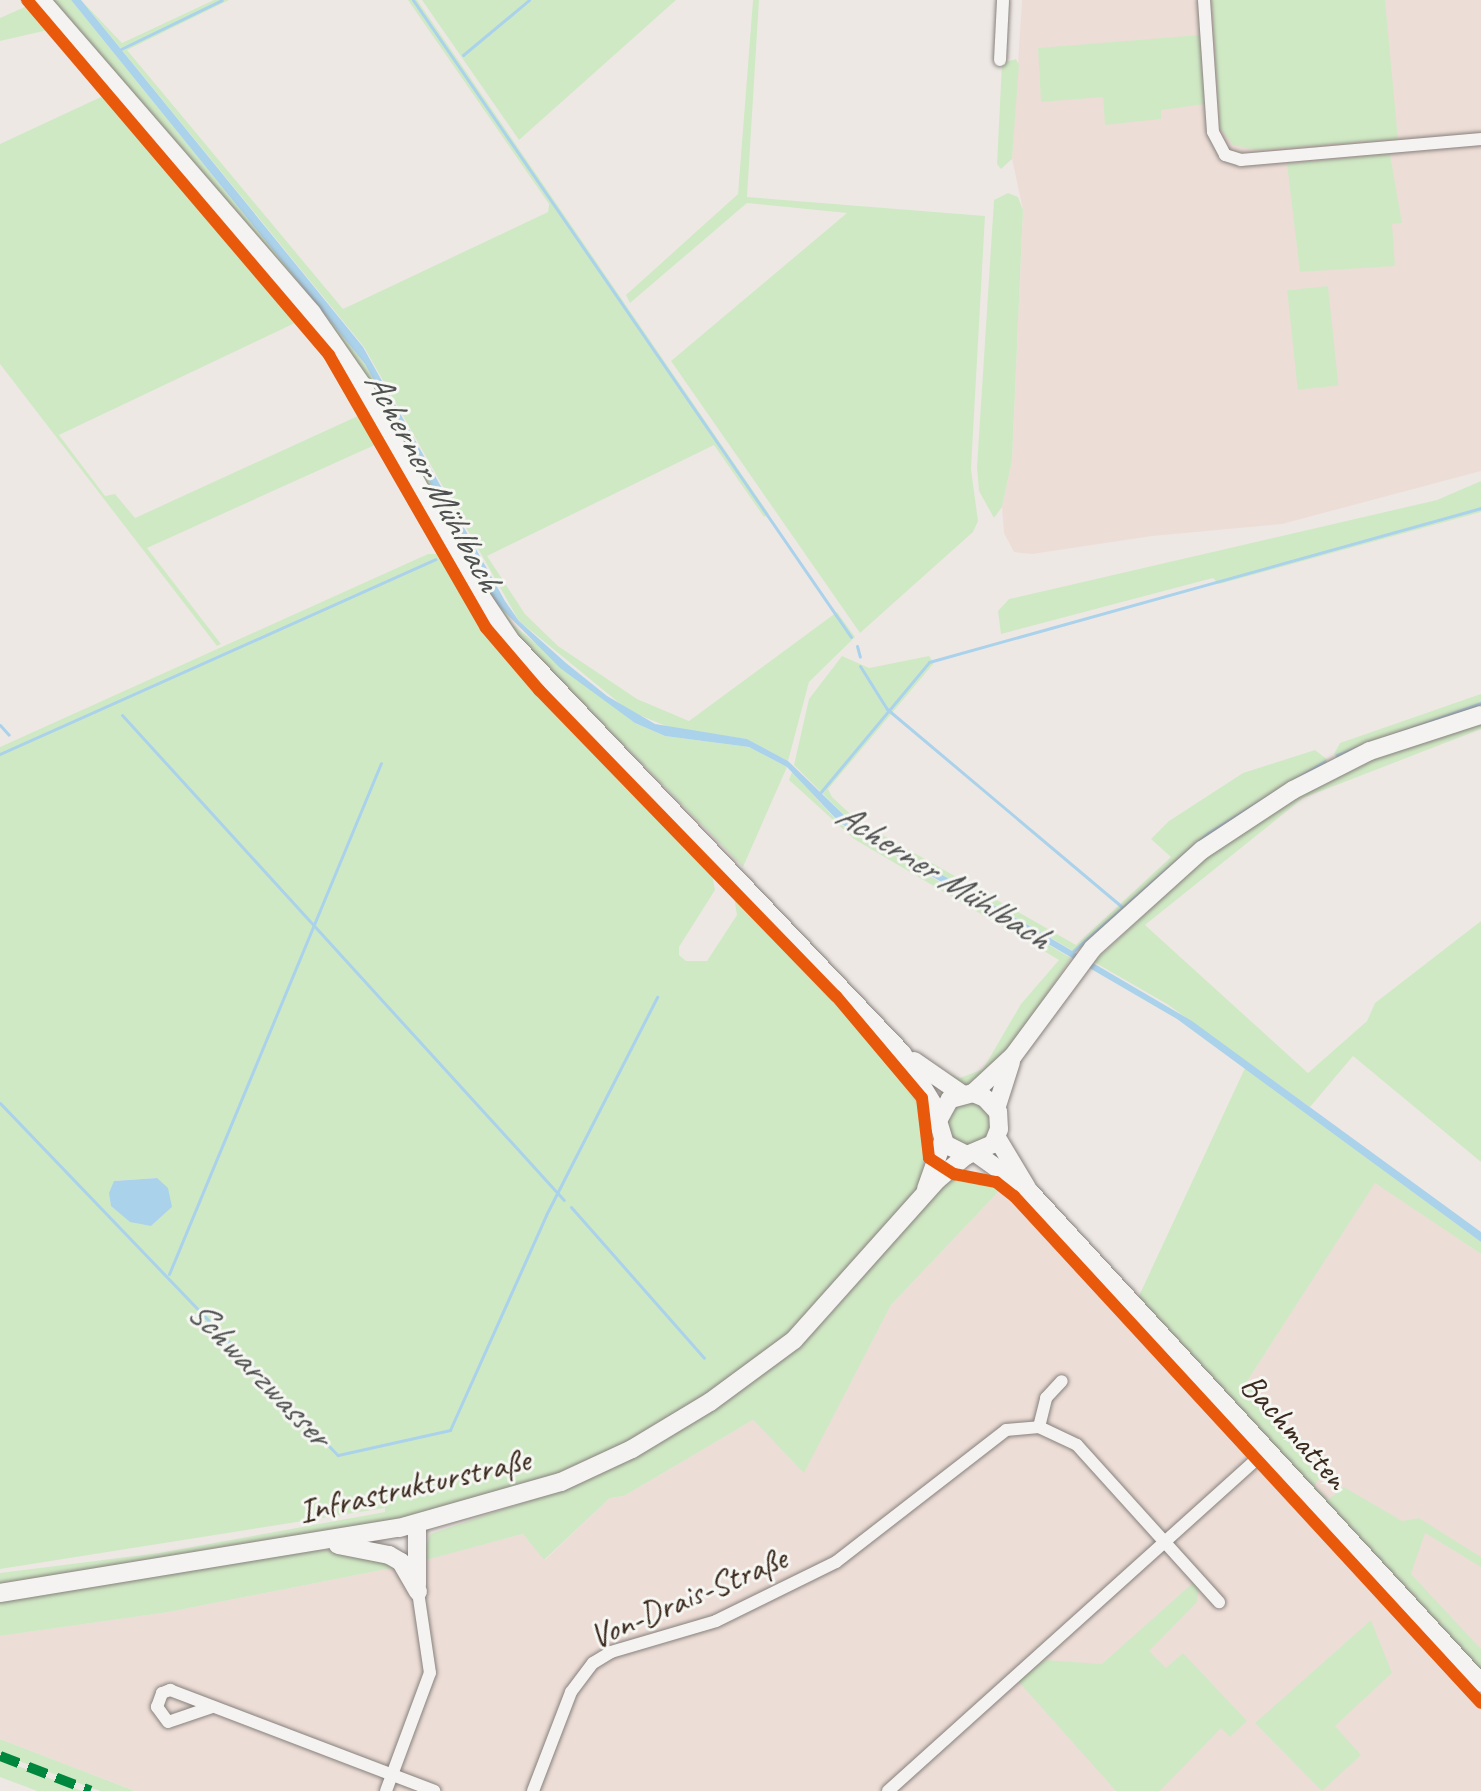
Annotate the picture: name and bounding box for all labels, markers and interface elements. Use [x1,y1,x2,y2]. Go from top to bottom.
water label: Acherner Mühlbach [355,364,511,598]
water label: Acherner Mühlbach [828,793,1058,959]
water label: Schwarzwasser [179,1291,339,1455]
street label: Bachmatten [1232,1365,1358,1497]
street label: Infrastrukturstraße [294,1439,534,1531]
street label: Von-Drais-Straße [583,1537,793,1657]

